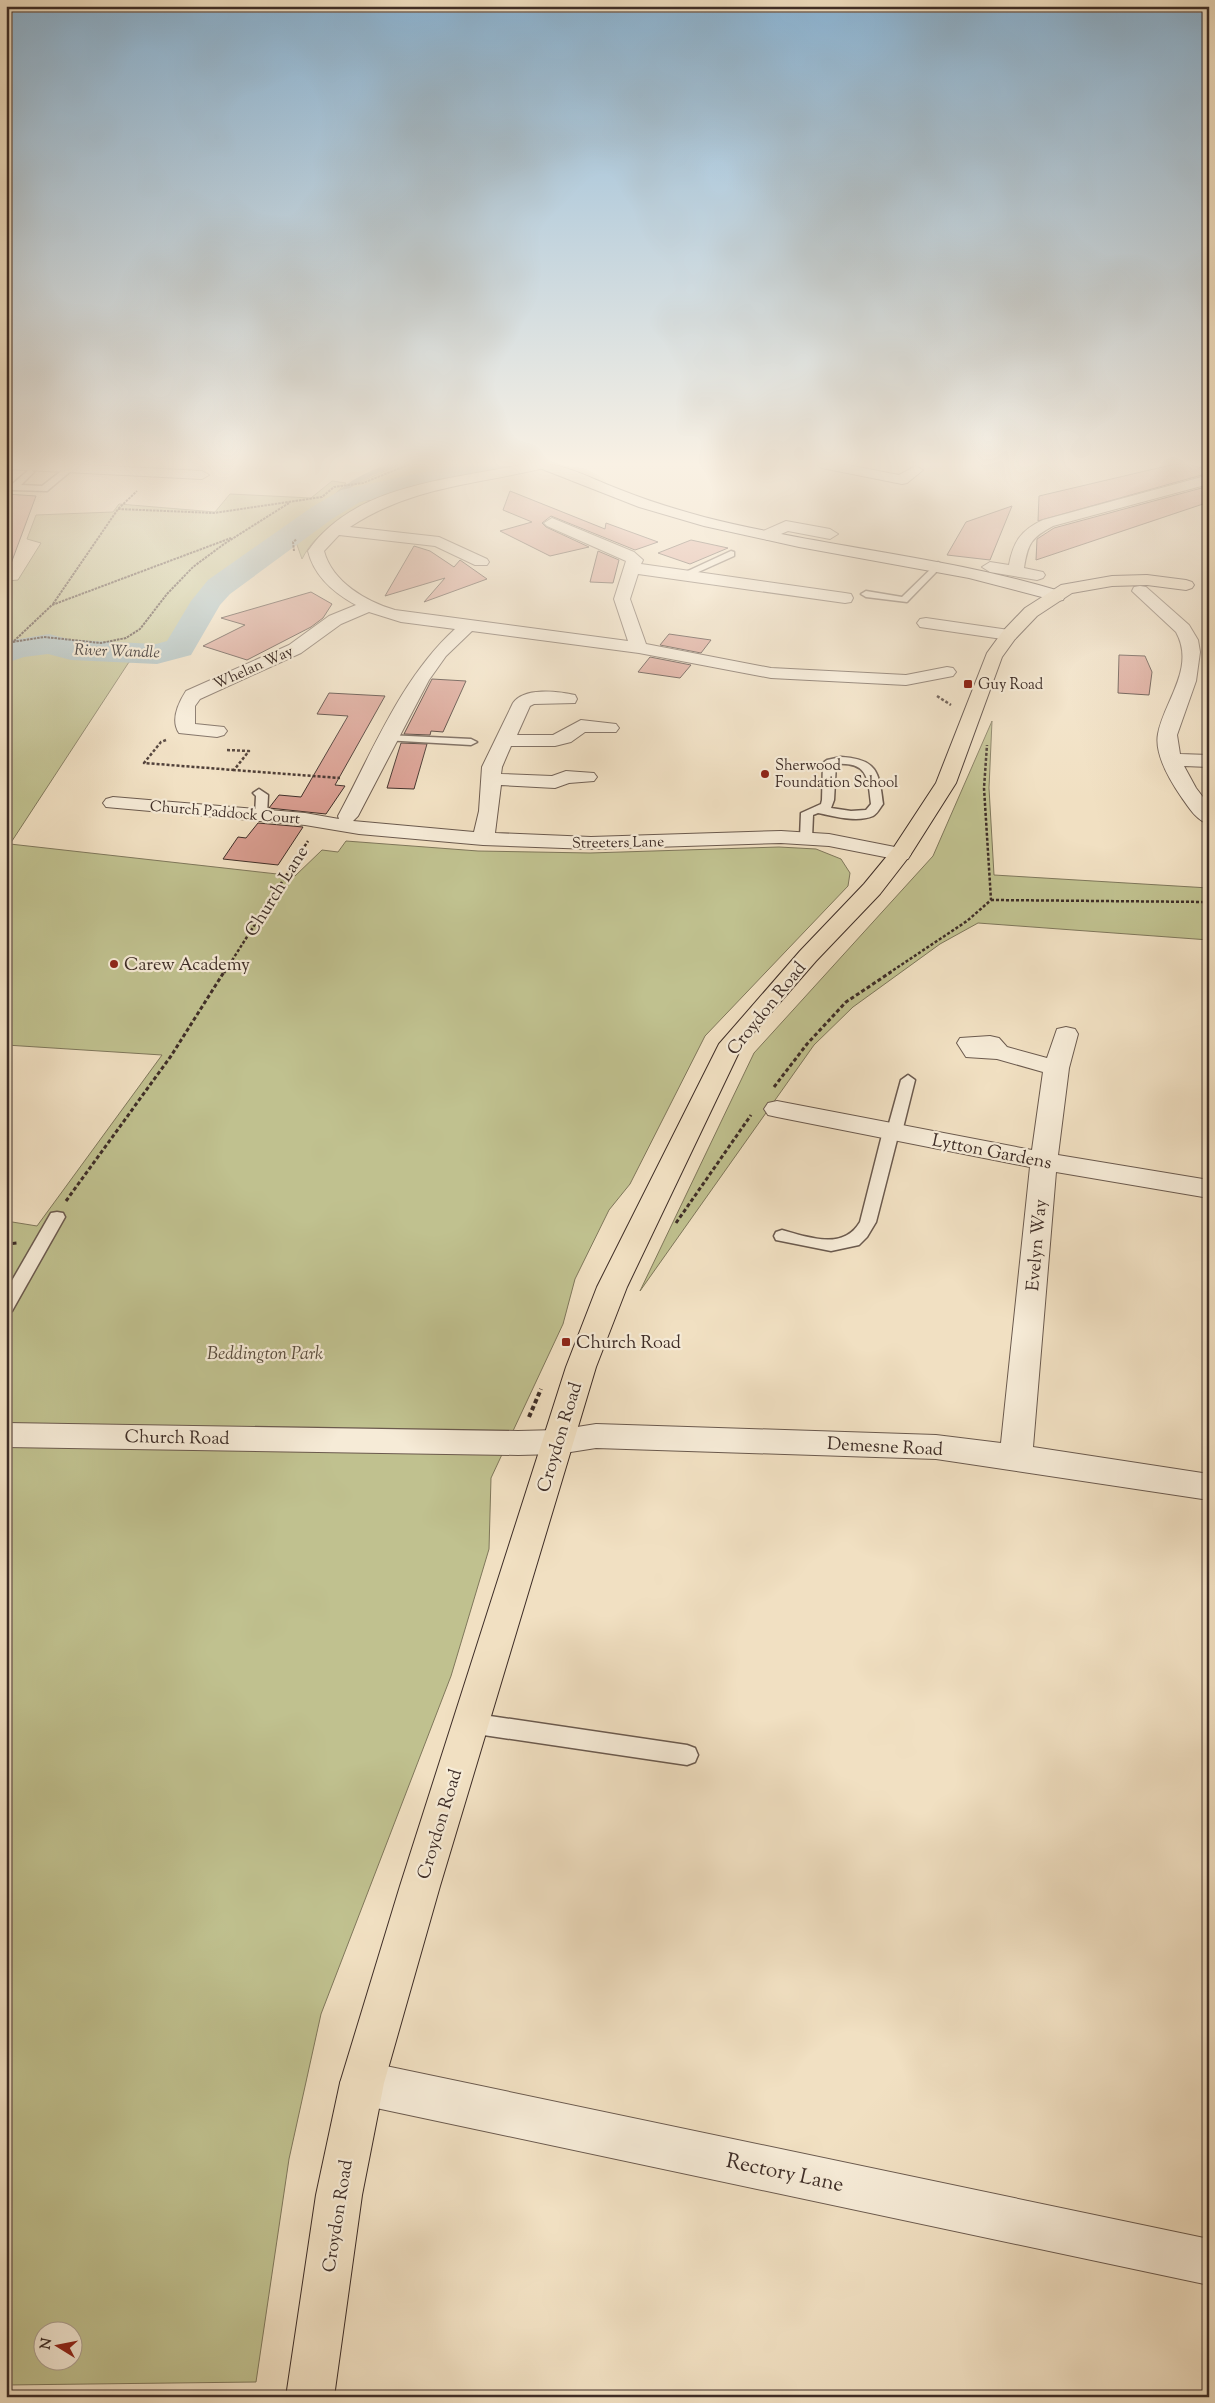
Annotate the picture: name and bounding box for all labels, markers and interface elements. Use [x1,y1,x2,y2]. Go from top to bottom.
water label: River Wandle [74,640,160,665]
street label: Whelan Way [210,641,297,695]
place label: Guy Road [978,675,1044,696]
marker: Guy Road [962,678,974,690]
place label: Sherwood Foundation School [775,756,898,794]
marker: Sherwood Foundation School [759,768,771,780]
street label: Church Paddock Court [149,796,301,831]
street label: Streeters Lane [572,832,664,855]
street label: Church Lane [240,842,316,942]
place label: Carew Academy [124,953,250,979]
street label: Croydon Road [722,957,813,1062]
marker: Carew Academy [108,958,120,970]
street label: Lytton Gardens [929,1129,1054,1177]
street label: Evelyn Way [1021,1198,1055,1292]
place label: Church Road [576,1331,681,1357]
marker: Church Road [560,1336,572,1348]
park label: Beddington Park [207,1342,323,1368]
street label: Croydon Road [532,1379,590,1496]
street label: Church Road [124,1425,230,1453]
street label: Demesne Road [826,1432,943,1464]
street label: Croydon Road [412,1766,470,1883]
street label: Rectory Lane [723,2147,846,2201]
street label: Croydon Road [317,2158,361,2275]
north arrow [32,2320,82,2370]
text: N [36,2337,58,2351]

